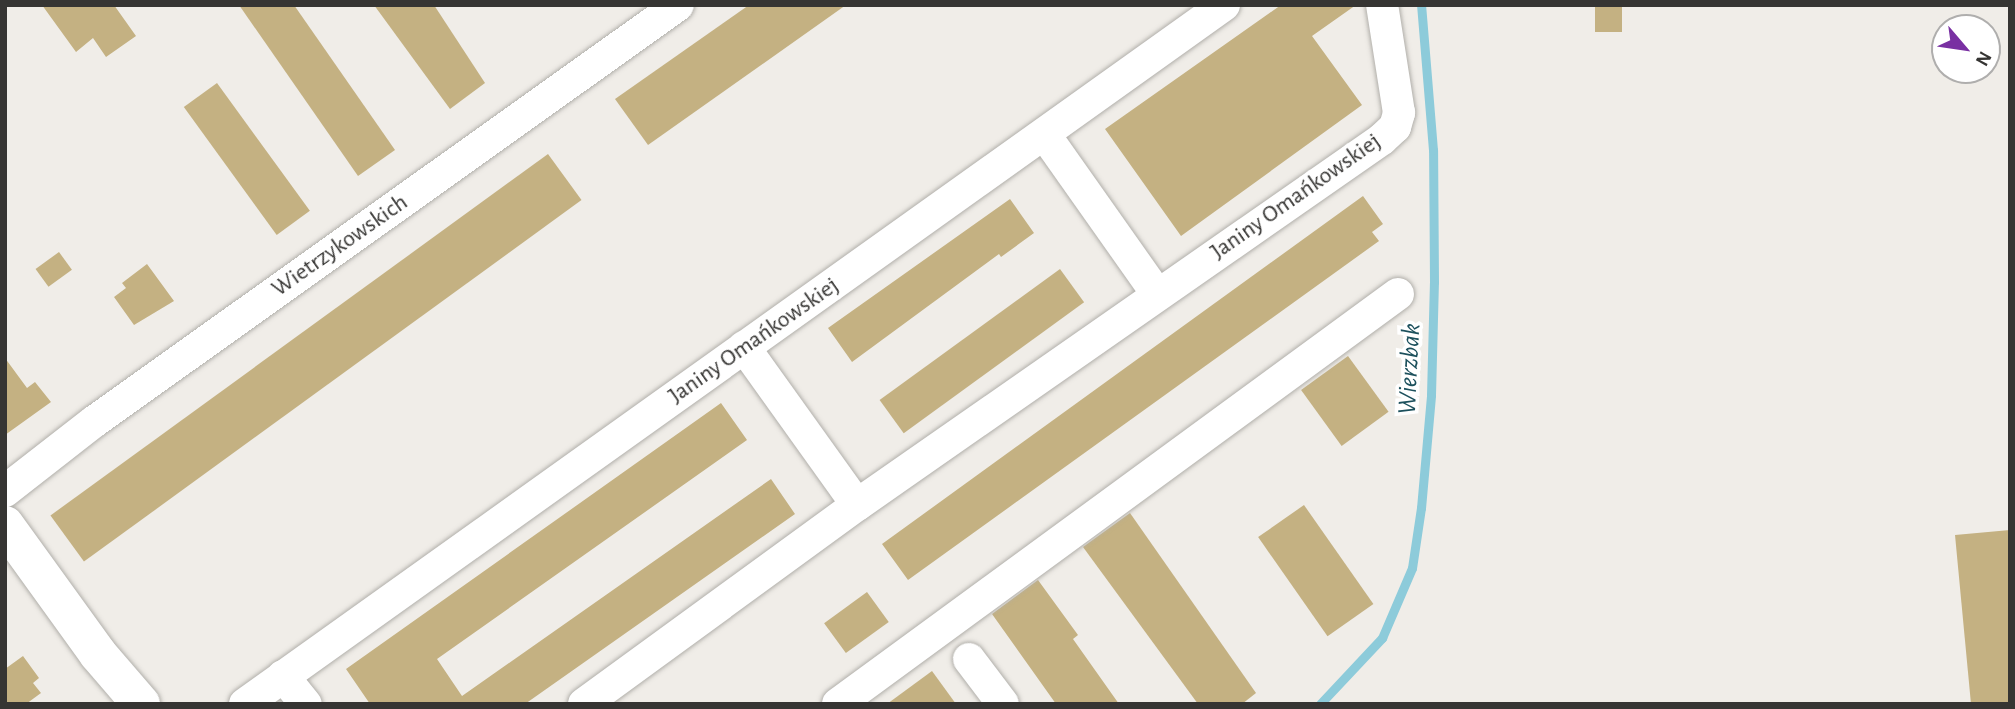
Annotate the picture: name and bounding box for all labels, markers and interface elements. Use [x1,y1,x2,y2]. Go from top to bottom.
north arrow [1931,14,2001,84]
text: N [1972,48,1995,69]
street label: Janiny Omańkowskiej [1205,128,1387,266]
street label: Wietrzykowskich [266,188,414,304]
street label: Janiny Omańkowskiej [663,272,845,410]
water label: Wierzbak [1392,322,1428,416]

